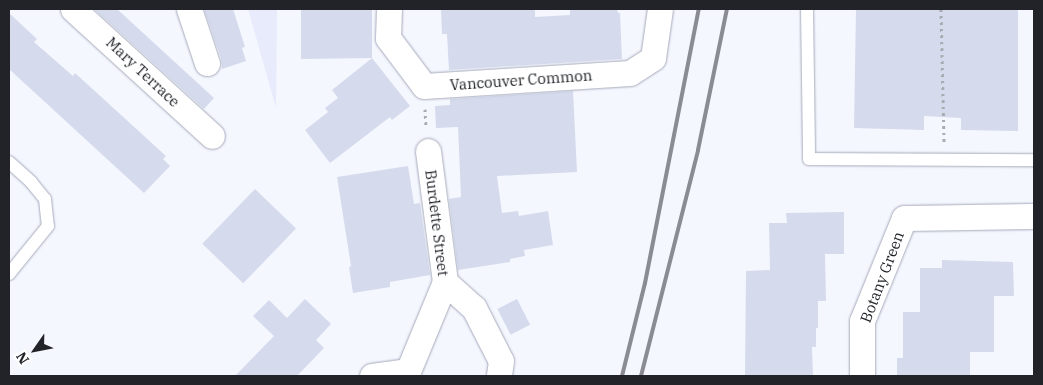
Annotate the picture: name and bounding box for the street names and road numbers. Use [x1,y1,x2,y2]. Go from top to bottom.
street label: Mary Terrace [102,33,184,111]
street label: Vancouver Common [449,66,593,94]
street label: Burdette Street [422,169,452,277]
street label: Botany Green [856,229,908,325]

